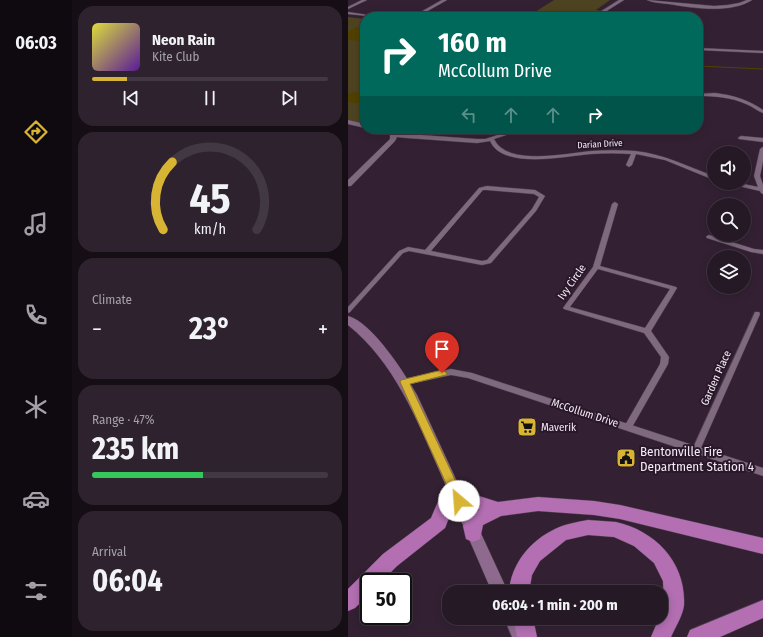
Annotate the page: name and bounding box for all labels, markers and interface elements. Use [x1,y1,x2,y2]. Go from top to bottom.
text: 160 m [438,26,507,59]
icon: right [372,28,424,80]
text: Neon Rain [152,31,215,49]
text: 06:03 [15,32,57,54]
text: Kite Club [152,49,199,64]
text: McCollum Drive [438,60,552,82]
icon: previous [120,87,142,109]
icon: pause [199,87,221,109]
icon: next [278,87,300,109]
icon: left [458,104,480,126]
icon: ahead [500,104,522,126]
icon: ahead [542,104,564,126]
icon: right [584,104,606,126]
icon: directions [22,118,50,146]
street label: Darian Drive [577,138,623,150]
map controls [707,146,751,294]
button: sound [707,146,751,190]
text: 45 [189,174,231,224]
button: search [707,198,751,242]
icon: music [22,210,50,238]
text: km/h [194,221,226,238]
button: layers [707,250,751,294]
street label: Ivy Circle [555,262,589,302]
text: Climate [92,292,132,307]
icon: phone [22,301,50,329]
text: 23° [189,311,231,347]
text: − [92,316,102,343]
text: + [318,316,328,343]
pin [425,332,459,373]
icon: arrive [431,338,453,360]
street label: Garden Place [698,349,734,407]
icon: climate [22,393,50,421]
street label: McCollum Drive [550,396,620,430]
text: Range · 47% [92,412,155,427]
supermarket icon: Maverik [516,416,538,438]
place label: Maverik [541,421,577,434]
text: 235 km [92,431,179,467]
place label: Bentonville Fire Department Station 4 [640,444,754,474]
public building icon: Bentonville Fire Department Station 4 [615,447,637,469]
position arrow [438,480,480,522]
icon: car [22,485,50,513]
text: Arrival [92,544,126,559]
text: 06:04 [92,563,163,599]
speed limit sign: 50 [360,573,412,625]
icon: filters [22,577,50,605]
text: 06:04 · 1 min · 200 m [492,596,618,614]

